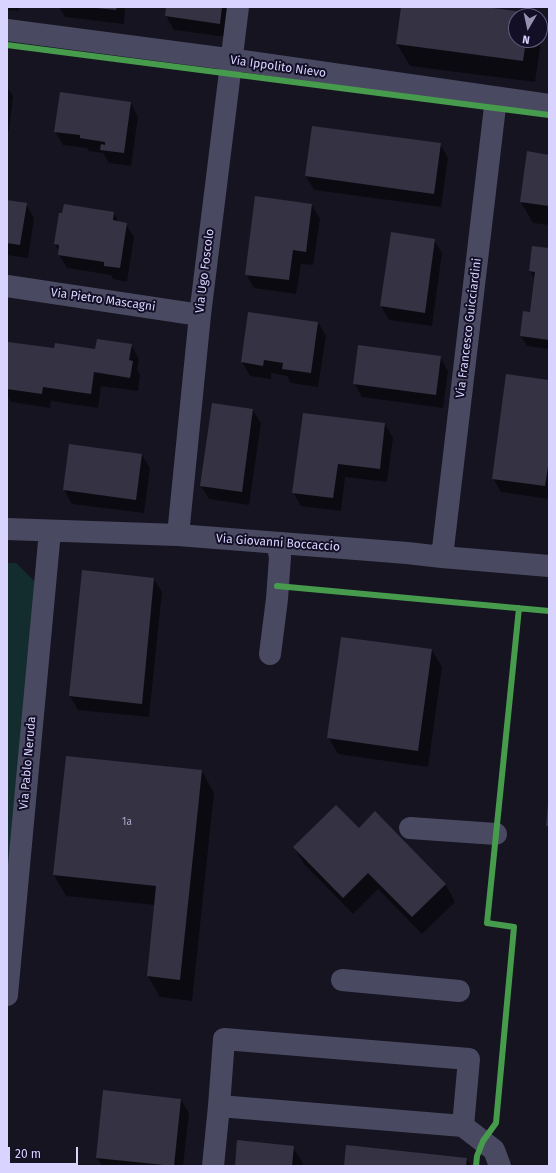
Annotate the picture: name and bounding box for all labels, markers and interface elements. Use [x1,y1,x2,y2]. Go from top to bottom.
north arrow [508,8,548,48]
text: N [522,32,531,46]
street label: Via Ippolito Nievo [229,53,327,81]
street label: Via Ugo Foscolo [193,228,217,314]
street label: Via Francesco Guicciardini [453,257,485,399]
street label: Via Pietro Mascagni [50,286,156,314]
street label: Via Giovanni Boccaccio [216,531,340,555]
street label: Via Pablo Neruda [17,716,39,810]
house number: 1a [122,816,132,828]
scale bar [10,1139,80,1165]
text: 20 m [15,1147,41,1161]

